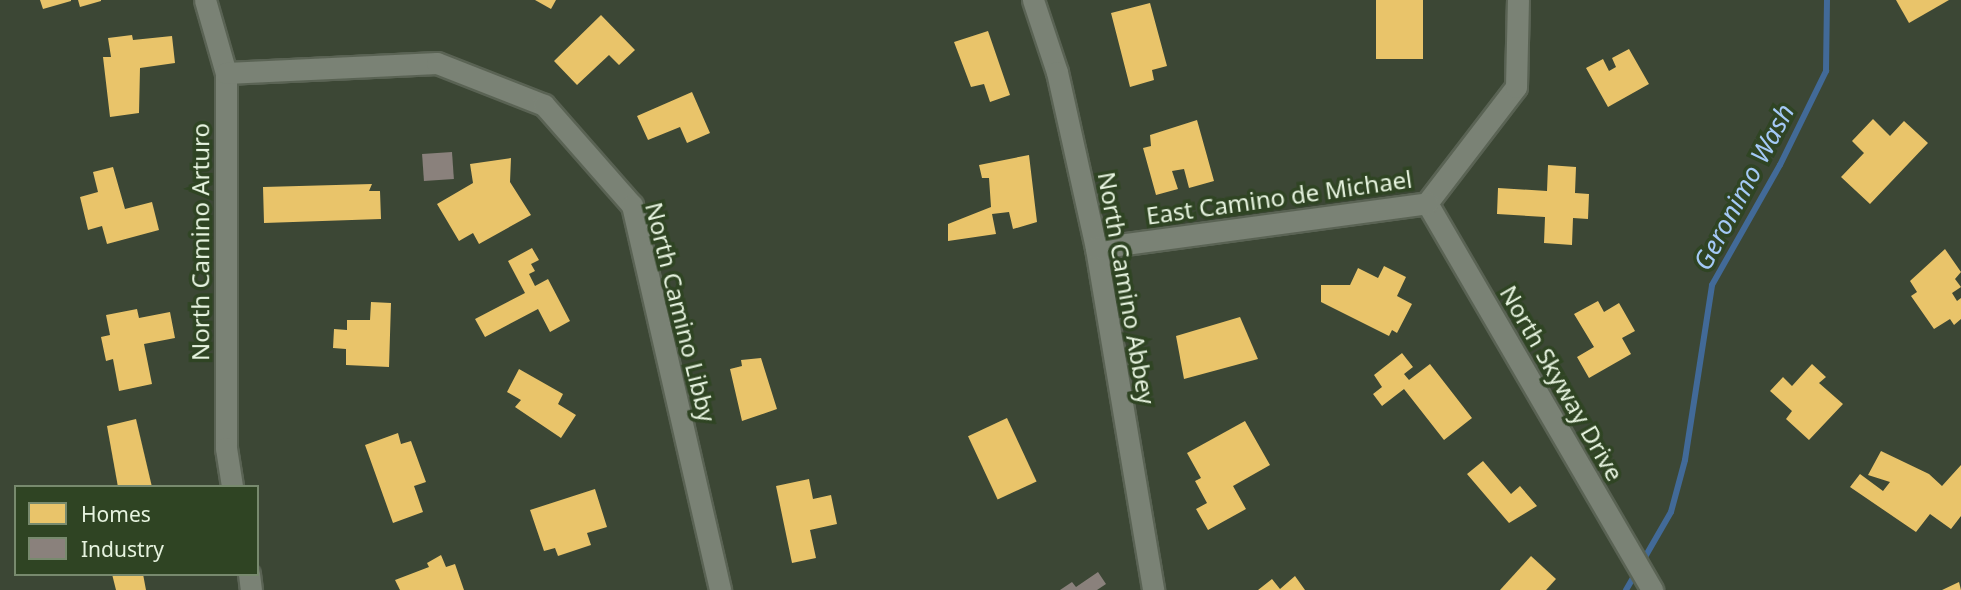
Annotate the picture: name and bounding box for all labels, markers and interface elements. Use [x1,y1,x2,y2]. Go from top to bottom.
water label: Geronimo Wash [1687,99,1801,275]
street label: North Camino Arturo [186,123,214,361]
street label: East Camino de Michael [1144,164,1414,230]
street label: North Camino Abbey [1092,170,1162,406]
street label: North Camino Libby [640,199,722,425]
street label: North Skyway Drive [1494,280,1630,486]
legend [14,485,259,576]
text: Homes [81,500,151,528]
text: Industry [81,535,164,563]

